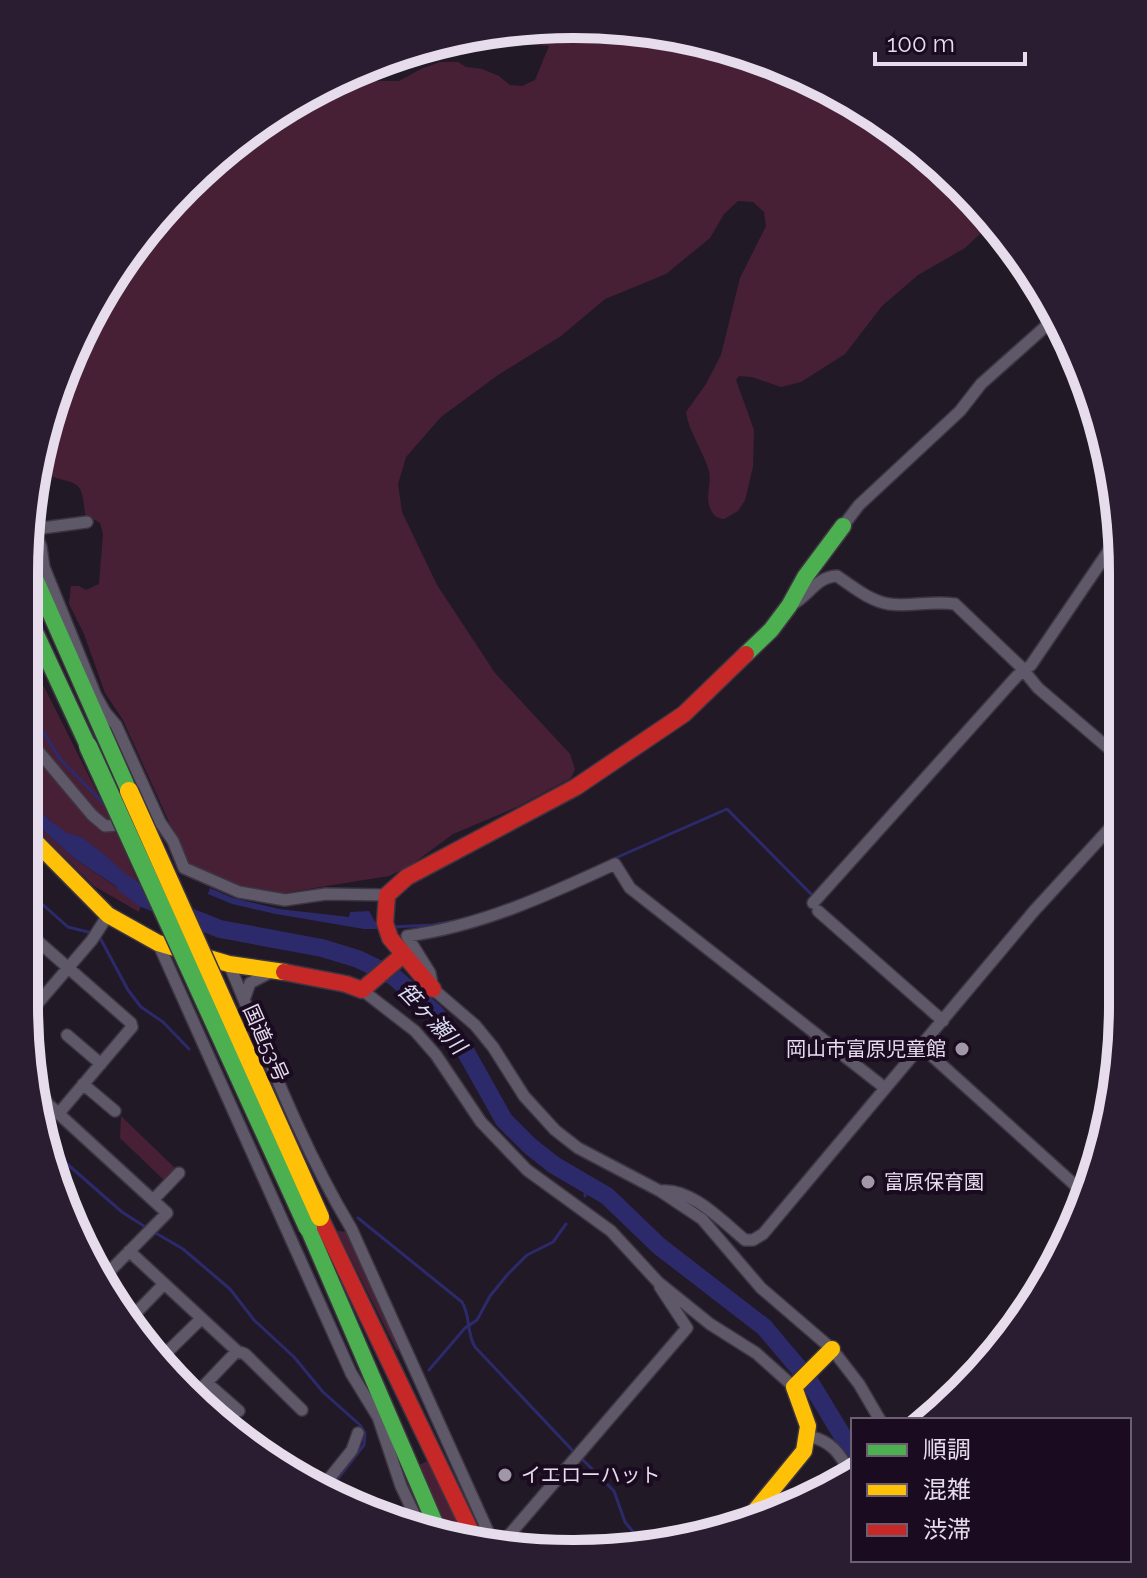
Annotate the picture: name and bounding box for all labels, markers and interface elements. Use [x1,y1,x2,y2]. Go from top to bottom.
scale bar [875,16,1025,66]
text: 100 m [887,29,955,58]
water label: 笹ヶ瀬川 [392,977,473,1061]
street label: 国道53号 [238,1001,294,1085]
place label: 岡山市富原児童館 [786,1037,946,1061]
marker: 岡山市富原児童館 [953,1040,971,1058]
place label: 富原保育園 [884,1170,984,1194]
marker: 富原保育園 [859,1173,877,1191]
legend [851,1418,1131,1562]
text: 順調 [923,1435,971,1464]
place label: イエローハット [521,1463,660,1487]
marker: イエローハット [496,1466,514,1484]
text: 混雑 [923,1475,971,1504]
text: 渋滞 [923,1515,971,1544]

